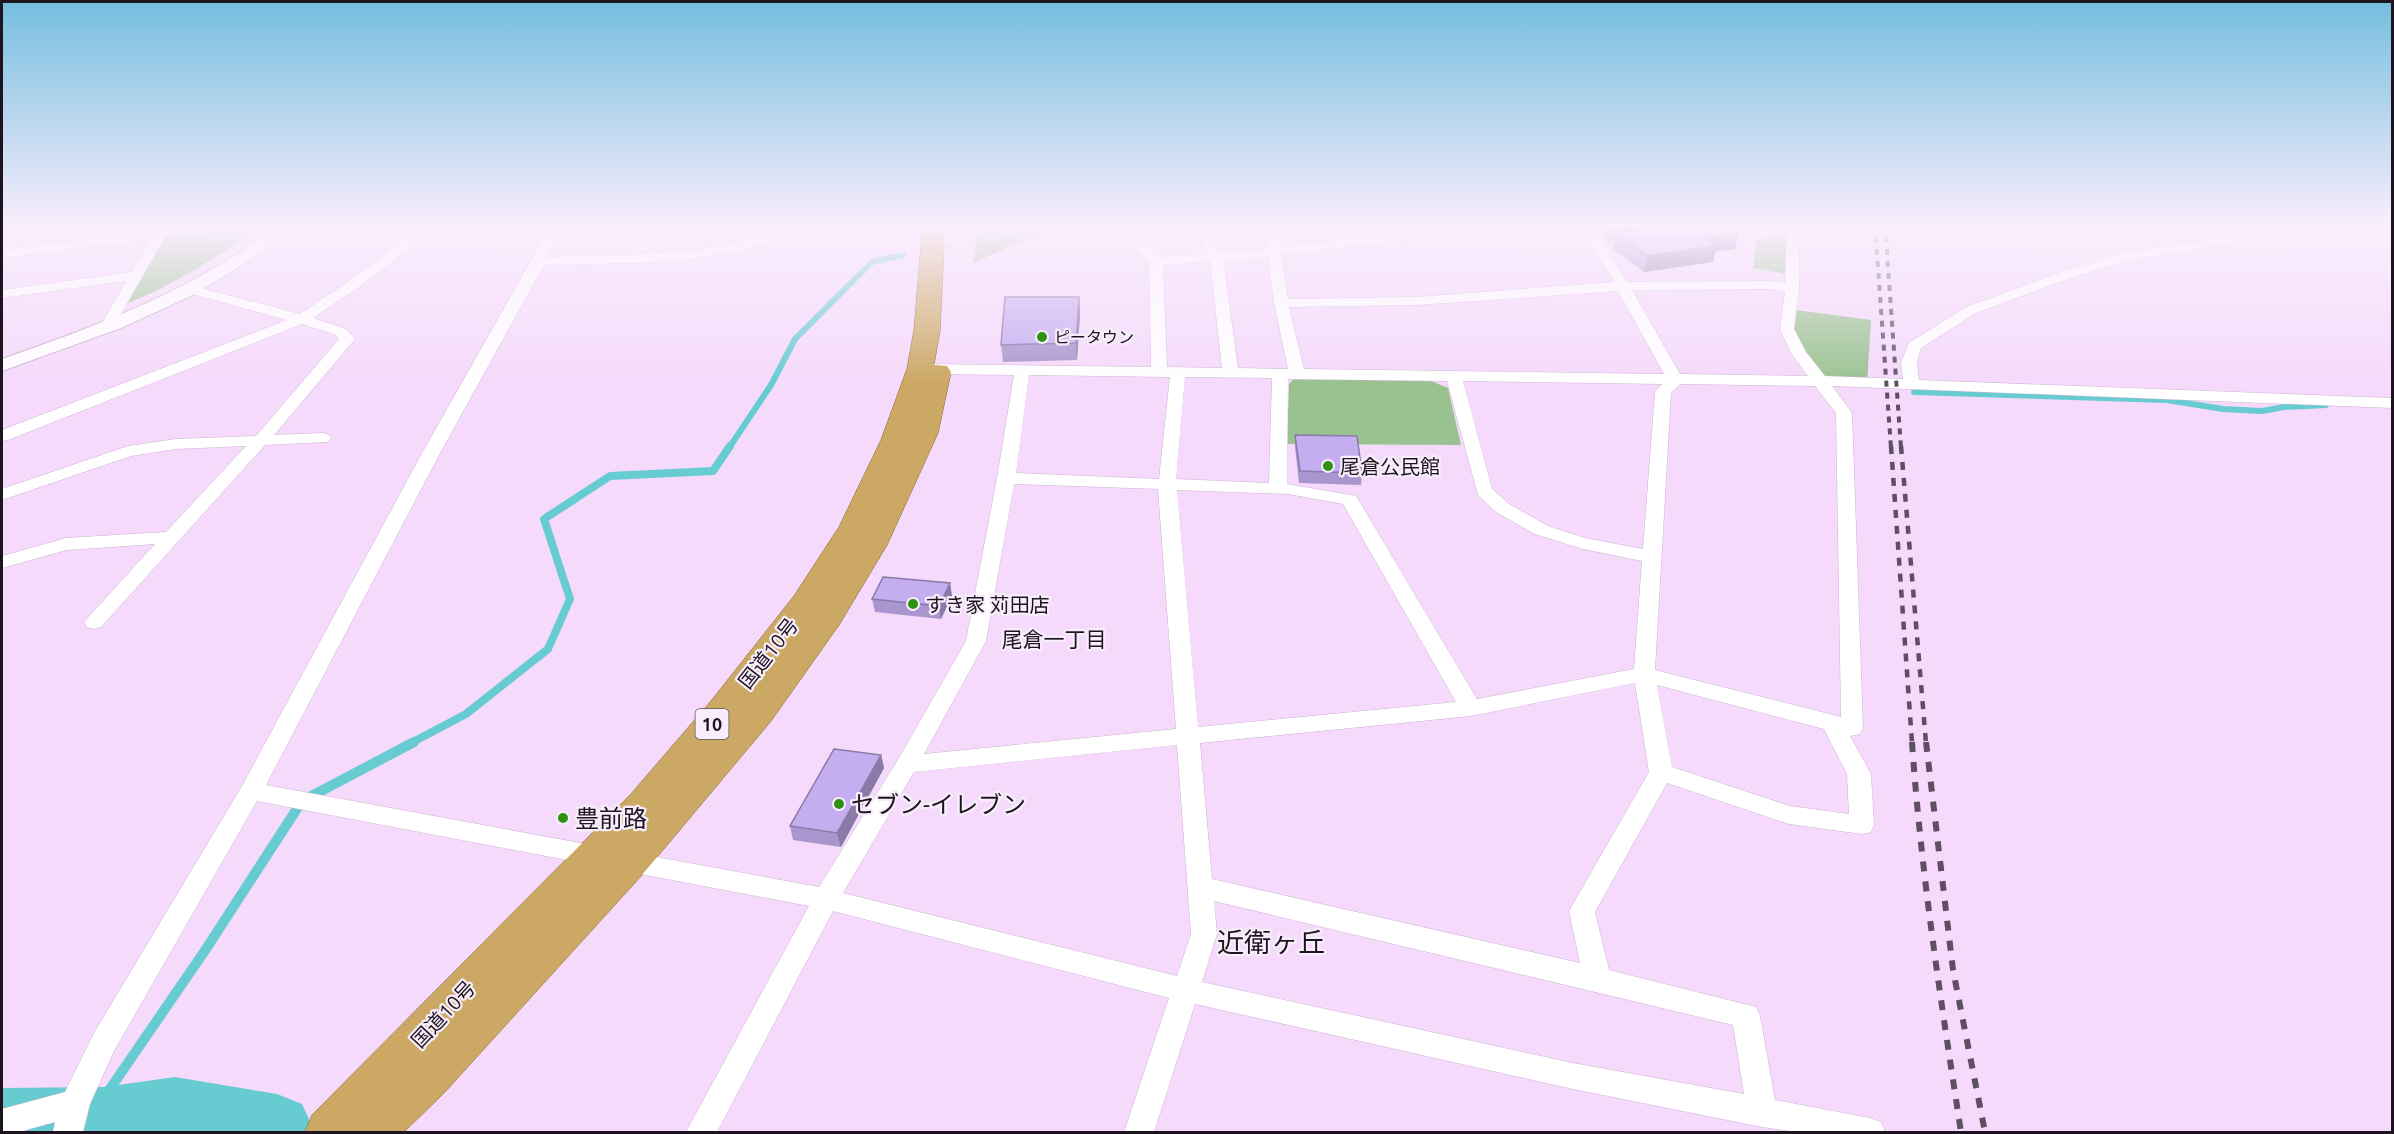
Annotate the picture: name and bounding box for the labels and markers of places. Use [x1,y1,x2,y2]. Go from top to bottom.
place label: ピータウン [1054,328,1134,346]
marker: ピータウン [1035,330,1049,344]
place label: 尾倉公民館 [1340,455,1440,478]
marker: 尾倉公民館 [1321,459,1335,473]
place label: すき家 苅田店 [925,593,1050,616]
marker: すき家 苅田店 [906,597,920,611]
place label: セブン-イレブン [851,791,1026,818]
marker: セブン-イレブン [832,797,846,811]
place label: 豊前路 [575,805,647,832]
marker: 豊前路 [556,811,570,825]

